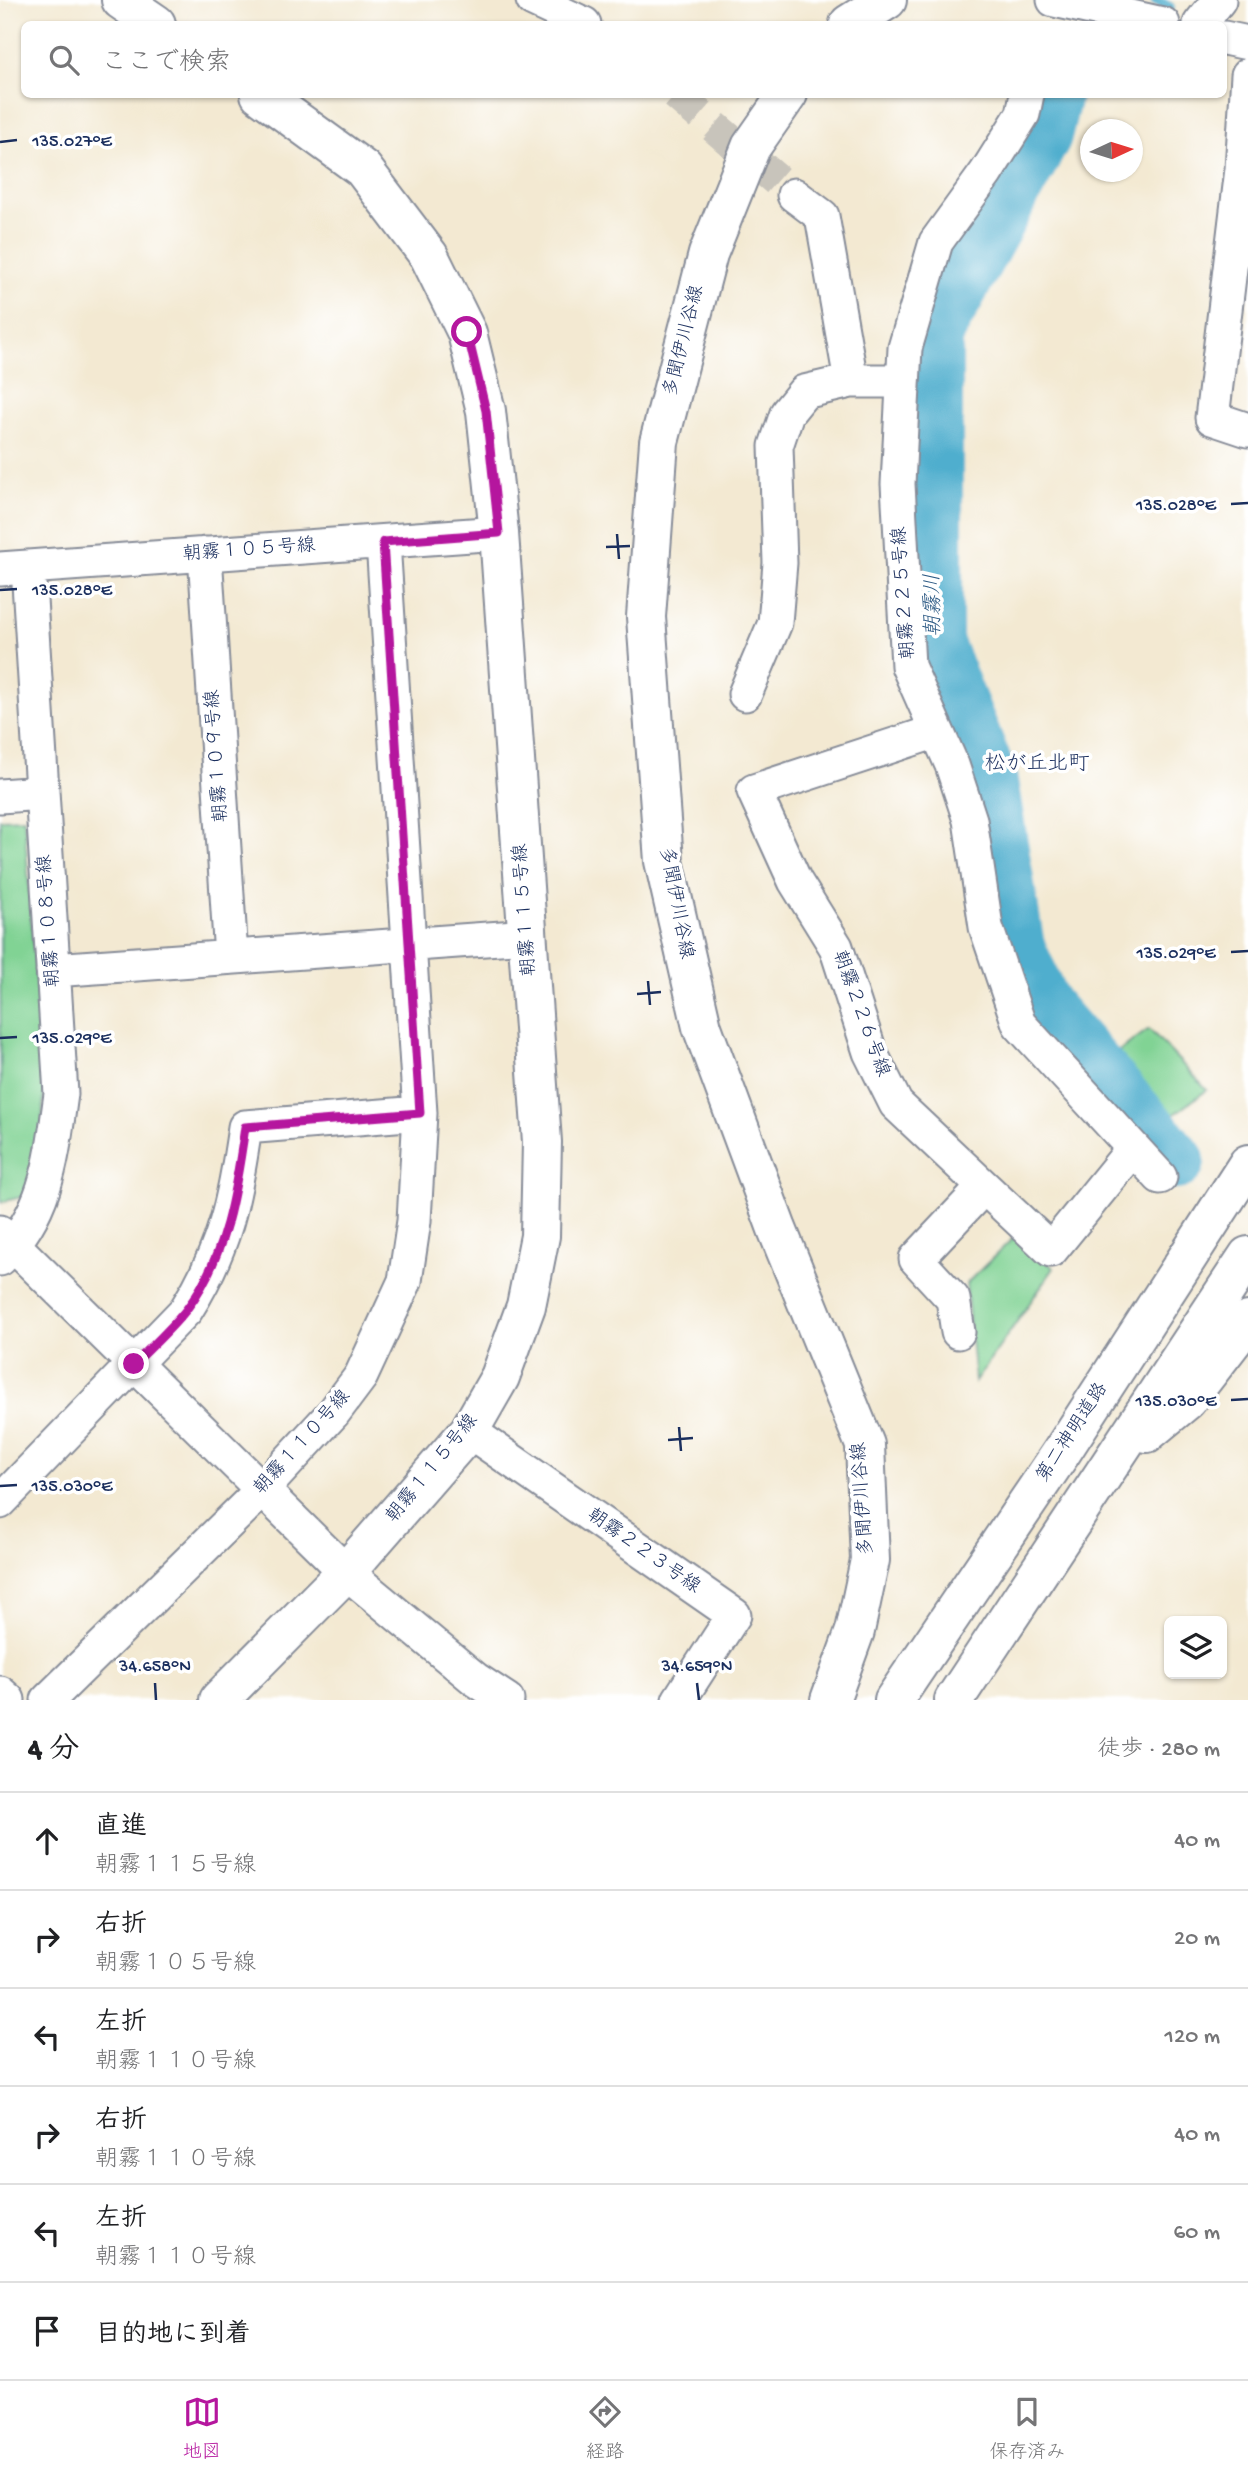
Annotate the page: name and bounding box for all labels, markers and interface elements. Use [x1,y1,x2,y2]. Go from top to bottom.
search box [21,21,1227,98]
icon: search [45,41,83,79]
text: ここで検索 [101,49,231,80]
north arrow [1080,119,1143,182]
text: 135.027°E [31,132,113,153]
street label: 多聞伊川谷線 [659,283,710,399]
route start [451,316,482,347]
text: 135.028°E [1135,496,1217,517]
street label: 朝霧２２５号線 [888,526,921,660]
street label: 朝霧１０５号線 [182,534,316,567]
water label: 朝霧川 [921,573,948,637]
text: 135.028°E [31,581,113,602]
street label: 朝霧１０９号線 [201,689,234,823]
district label: 松が丘北町 [985,752,1090,778]
street label: 朝霧１１５号線 [509,843,542,977]
street label: 多聞伊川谷線 [653,845,698,961]
street label: 朝霧１０８号線 [33,854,66,988]
text: 135.029°E [1135,944,1216,965]
street label: 朝霧２２６号線 [826,947,894,1080]
text: 135.029°E [31,1029,112,1050]
route end [118,1348,149,1379]
street label: 第二神明道路 [1031,1378,1114,1487]
street label: 朝霧１１０号線 [249,1385,356,1500]
text: 135.030°E [1135,1392,1217,1413]
street label: 朝霧１１５号線 [381,1409,484,1528]
street label: 多聞伊川谷線 [848,1441,879,1557]
text: 135.030°E [31,1477,113,1498]
street label: 朝霧２２３号線 [582,1504,705,1600]
map controls [1164,1616,1227,1679]
button: layers [1164,1616,1227,1679]
text: 34.658°N [118,1657,191,1678]
text: 34.659°N [661,1657,732,1678]
text: 4 分 [28,1734,79,1769]
text: 徒歩 · 280 m [1097,1737,1220,1764]
text: 直進 [95,1813,147,1844]
icon: ahead [28,1822,66,1860]
text: 40 m [1174,1828,1220,1855]
text: 朝霧１１５号線 [95,1853,256,1880]
text: 右折 [95,1911,147,1942]
icon: right [28,1920,66,1958]
text: 20 m [1174,1926,1220,1953]
text: 朝霧１０５号線 [95,1951,256,1978]
text: 左折 [95,2009,147,2040]
icon: left [28,2018,66,2056]
text: 120 m [1165,2024,1220,2051]
text: 朝霧１１０号線 [95,2049,256,2076]
text: 右折 [95,2107,147,2138]
icon: right [28,2116,66,2154]
text: 40 m [1174,2122,1220,2149]
text: 朝霧１１０号線 [95,2147,256,2174]
text: 左折 [95,2205,147,2236]
icon: left [28,2214,66,2252]
text: 60 m [1174,2220,1220,2247]
text: 朝霧１１０号線 [95,2245,256,2272]
icon: arrive [28,2312,66,2350]
text: 目的地に到着 [95,2321,251,2352]
tab: 地図 [183,2393,221,2465]
tab: 経路 [586,2393,624,2465]
tab: 保存済み [989,2393,1065,2465]

